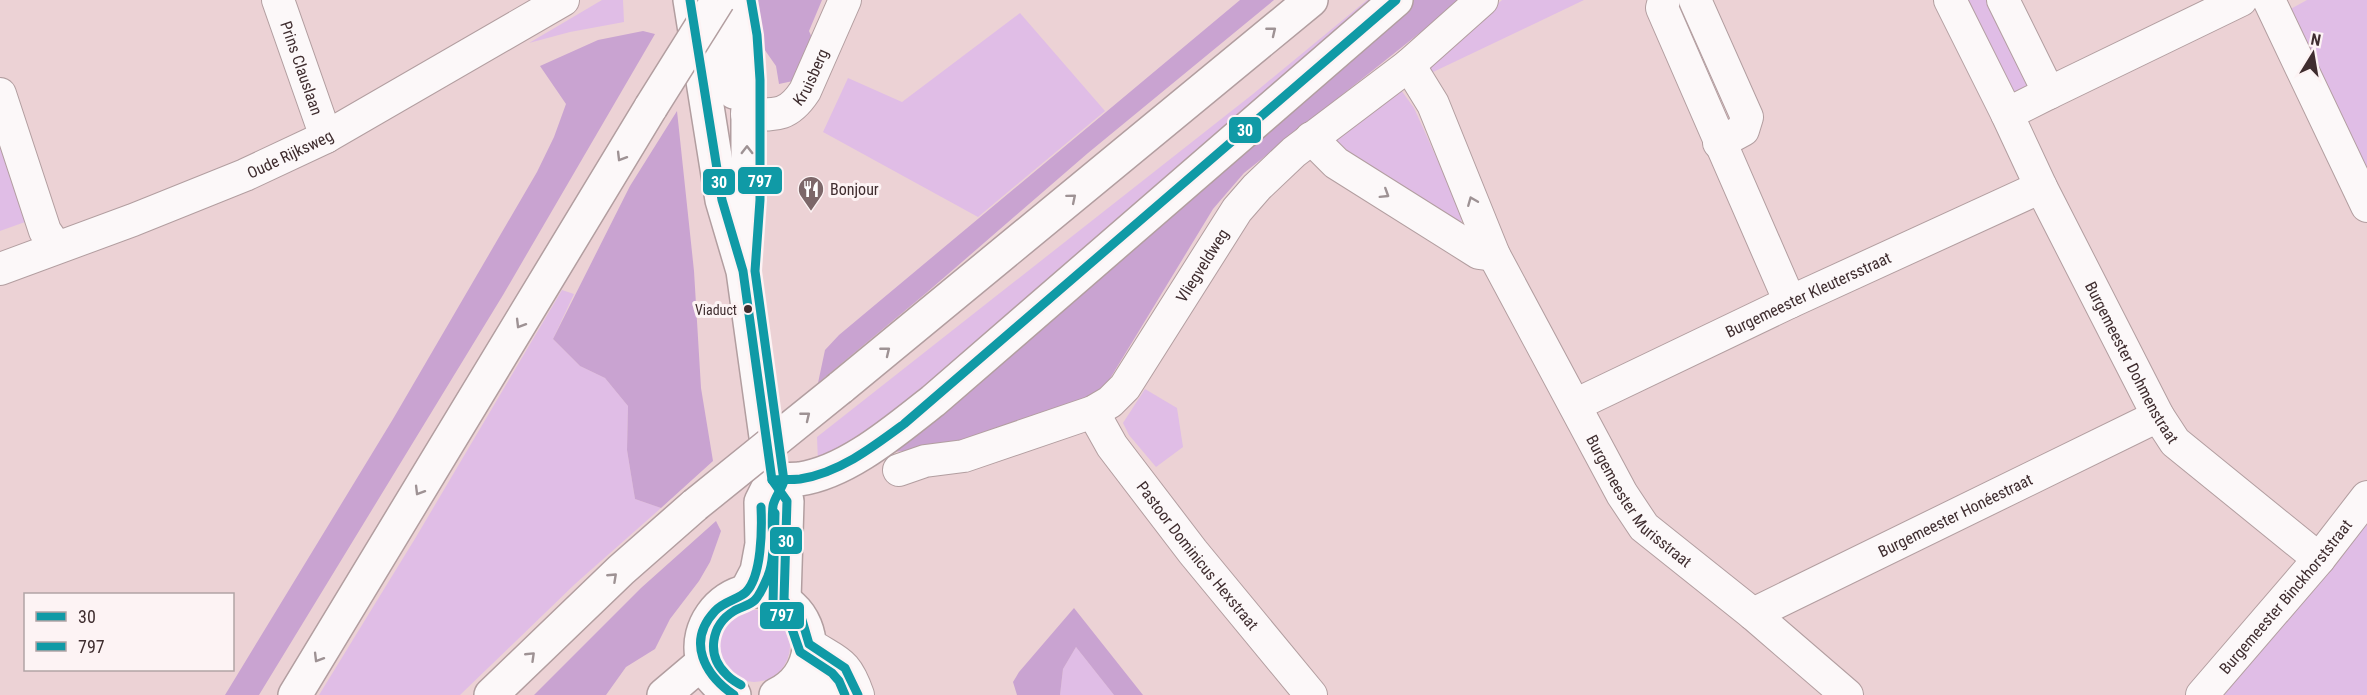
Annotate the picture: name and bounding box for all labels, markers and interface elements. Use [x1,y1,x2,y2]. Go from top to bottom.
street label: Prins Clauslaan [276,19,327,118]
north arrow [2283,24,2343,84]
one-way arrow [1266,27,1277,38]
text: N [2309,30,2322,50]
street label: Kruisberg [789,46,832,110]
line badge: 30 [1228,116,1262,144]
text: 30 [1237,121,1253,140]
street label: Oude Rijksweg [244,126,337,183]
one-way arrow [741,145,753,154]
one-way arrow [616,151,628,161]
line badge: 797 [737,166,783,195]
line badge: 30 [702,168,736,196]
text: 797 [748,172,772,191]
text: 30 [711,173,727,192]
restaurant icon: Bonjour [796,174,826,212]
place label: Bonjour [830,180,879,199]
one-way arrow [1378,187,1389,198]
one-way arrow [1065,194,1076,205]
one-way arrow [1467,196,1479,207]
street label: Vliegveldweg [1172,225,1233,306]
street label: Burgemeester Kleutersstraat [1722,248,1894,342]
street label: Burgemeester Dohmenstraat [2081,278,2182,447]
place label: Viaduct [695,302,737,318]
marker: Viaduct [742,303,754,315]
one-way arrow [515,318,527,328]
one-way arrow [879,348,890,359]
one-way arrow [799,412,810,423]
street label: Burgemeester Murisstraat [1582,432,1696,572]
street label: Burgemeester Honéestraat [1875,470,2036,561]
street label: Pastoor Dominicus Hexstraat [1132,478,1262,634]
one-way arrow [414,485,426,495]
street label: Burgemeester Binckhorststraat [2215,516,2356,678]
line badge: 30 [769,526,803,555]
text: 30 [778,532,794,551]
one-way arrow [607,573,617,584]
legend [24,593,234,671]
line badge: 797 [759,601,805,630]
text: 30 [78,606,96,627]
text: 797 [770,606,794,625]
text: 797 [78,636,105,657]
one-way arrow [313,652,325,662]
one-way arrow [524,652,534,663]

